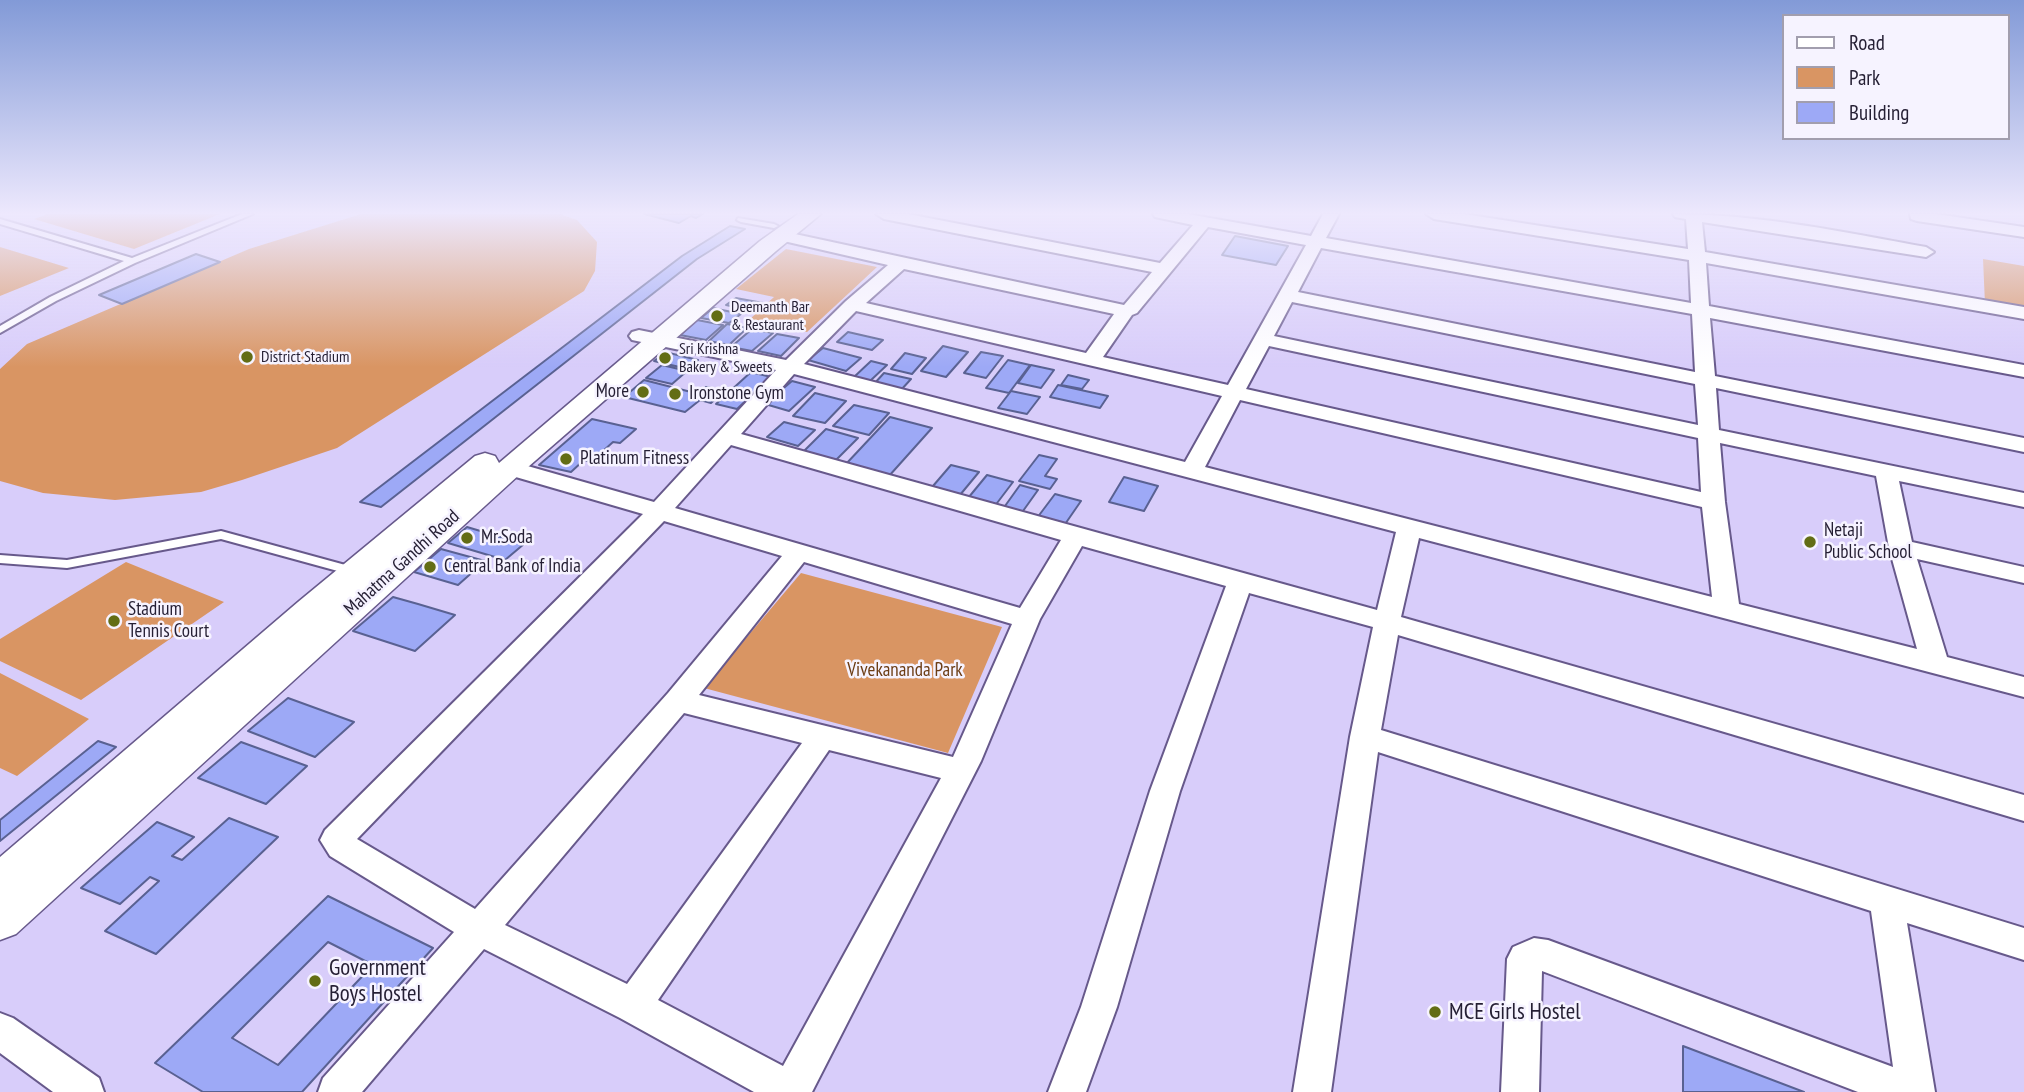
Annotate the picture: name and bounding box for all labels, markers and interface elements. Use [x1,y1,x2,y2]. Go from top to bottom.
legend [1783,14,2010,140]
text: Road [1849,29,1885,56]
text: Park [1849,64,1880,91]
text: Building [1849,99,1909,126]
place label: Deemanth Bar & Restaurant [731,297,809,335]
marker: Deemanth Bar & Restaurant [709,308,725,324]
place label: Sri Krishna Bakery & Sweets [679,339,772,377]
place label: District Stadium [261,347,349,367]
marker: District Stadium [239,349,255,365]
marker: Sri Krishna Bakery & Sweets [657,350,673,366]
place label: More [596,381,629,403]
place label: Ironstone Gym [689,383,784,405]
marker: More [635,384,651,400]
marker: Ironstone Gym [667,386,683,402]
place label: Platinum Fitness [580,448,689,470]
marker: Platinum Fitness [558,451,574,467]
street label: Mahatma Gandhi Road [340,505,464,621]
place label: Netaji Public School [1824,520,1912,564]
place label: Mr.Soda [481,527,533,549]
marker: Mr.Soda [459,530,475,546]
marker: Netaji Public School [1802,534,1818,550]
place label: Central Bank of India [444,556,581,578]
marker: Central Bank of India [422,559,438,575]
place label: Stadium Tennis Court [128,599,209,643]
marker: Stadium Tennis Court [106,613,122,629]
park label: Vivekananda Park [847,660,963,682]
place label: Government Boys Hostel [329,954,426,1008]
marker: Government Boys Hostel [307,973,323,989]
place label: MCE Girls Hostel [1449,998,1581,1026]
marker: MCE Girls Hostel [1427,1004,1443,1020]

